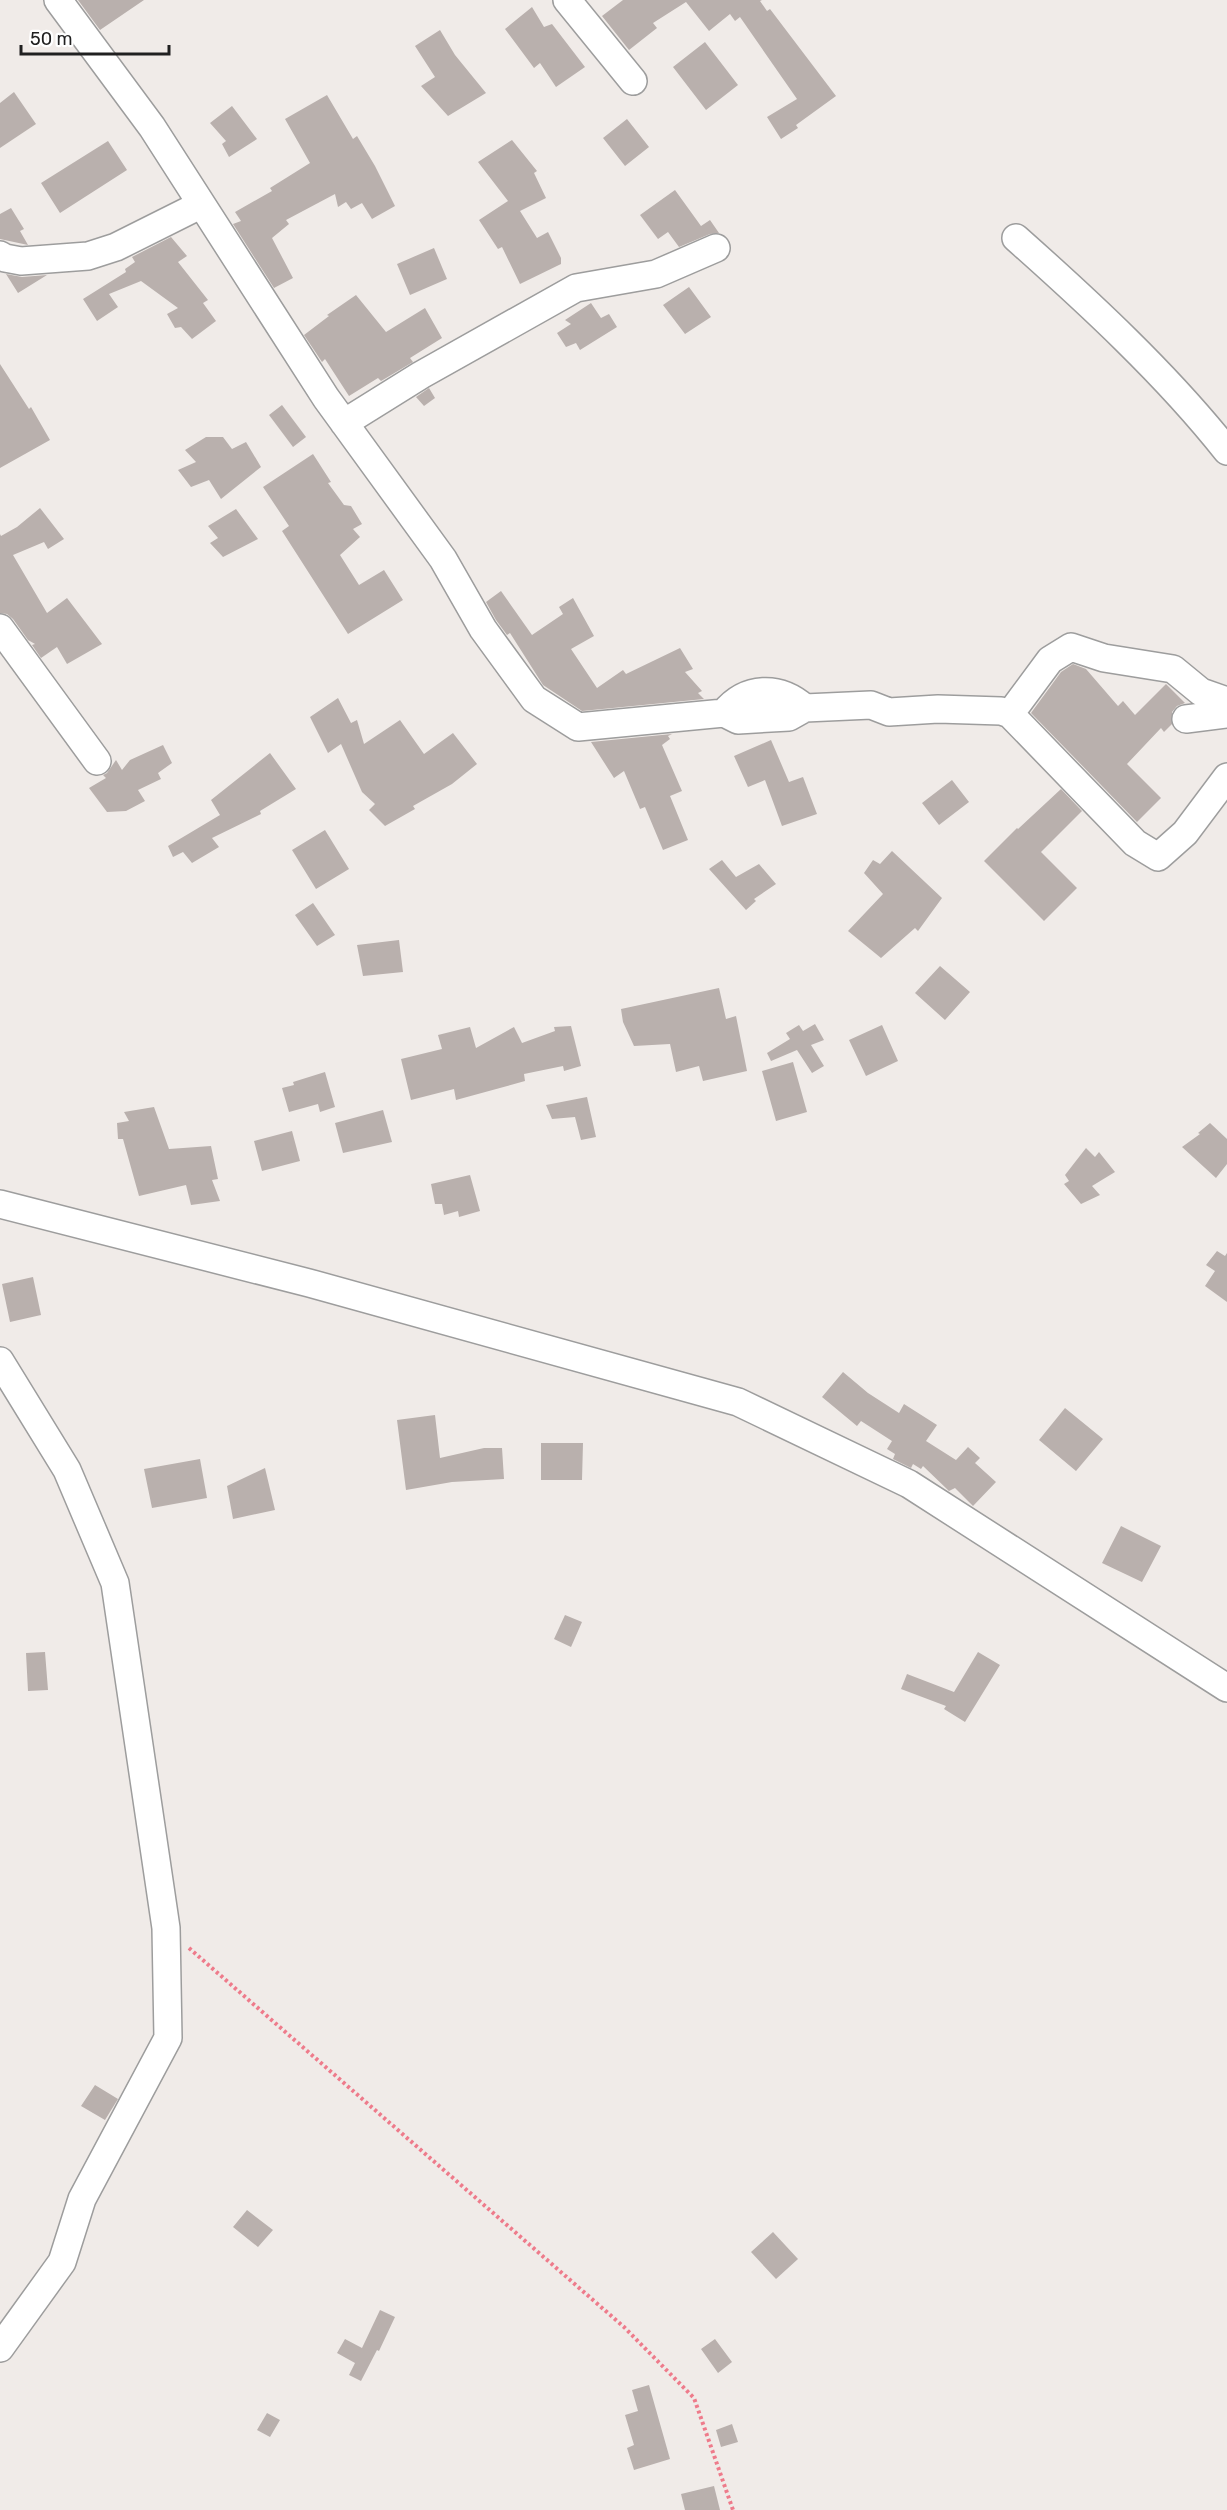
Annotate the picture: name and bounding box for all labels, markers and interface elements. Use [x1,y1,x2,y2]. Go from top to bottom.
scale bar [21,18,170,56]
text: 50 m [30,28,73,50]

